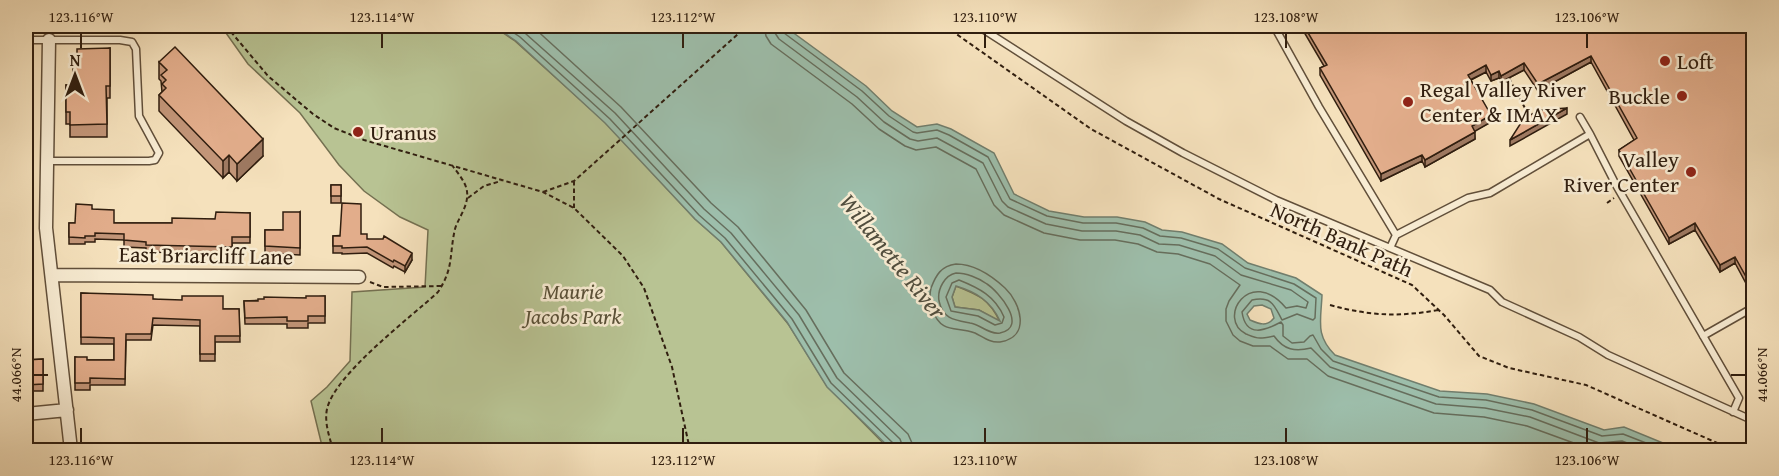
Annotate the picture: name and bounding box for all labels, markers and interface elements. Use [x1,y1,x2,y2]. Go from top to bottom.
text: 123.116°W [48,6,114,27]
text: 123.114°W [349,6,415,27]
text: 123.112°W [650,6,716,27]
text: 123.110°W [952,6,1018,27]
text: 123.108°W [1253,6,1319,27]
text: 123.106°W [1554,6,1620,27]
north arrow [45,45,105,105]
place label: Loft [1677,45,1714,77]
text: N [70,48,81,72]
marker: Loft [1658,54,1672,68]
place label: Regal Valley River Center & IMAX [1420,73,1586,130]
place label: Buckle [1609,80,1670,112]
marker: Buckle [1675,89,1689,103]
marker: Regal Valley River Center & IMAX [1401,95,1415,109]
place label: Uranus [370,116,437,148]
marker: Uranus [351,125,365,139]
place label: Valley River Center [1564,143,1679,200]
marker: Valley River Center [1684,165,1698,179]
water label: Willamette River [831,186,955,327]
street label: North Bank Path [1265,193,1419,285]
street label: East Briarcliff Lane [119,237,293,273]
park label: Maurie Jacobs Park [521,275,622,332]
text: 44.066°N [5,347,26,402]
text: 44.066°N [1751,347,1772,402]
text: 123.116°W [48,449,114,470]
text: 123.114°W [349,449,415,470]
text: 123.112°W [650,449,716,470]
text: 123.110°W [952,449,1018,470]
text: 123.108°W [1253,449,1319,470]
text: 123.106°W [1554,449,1620,470]

